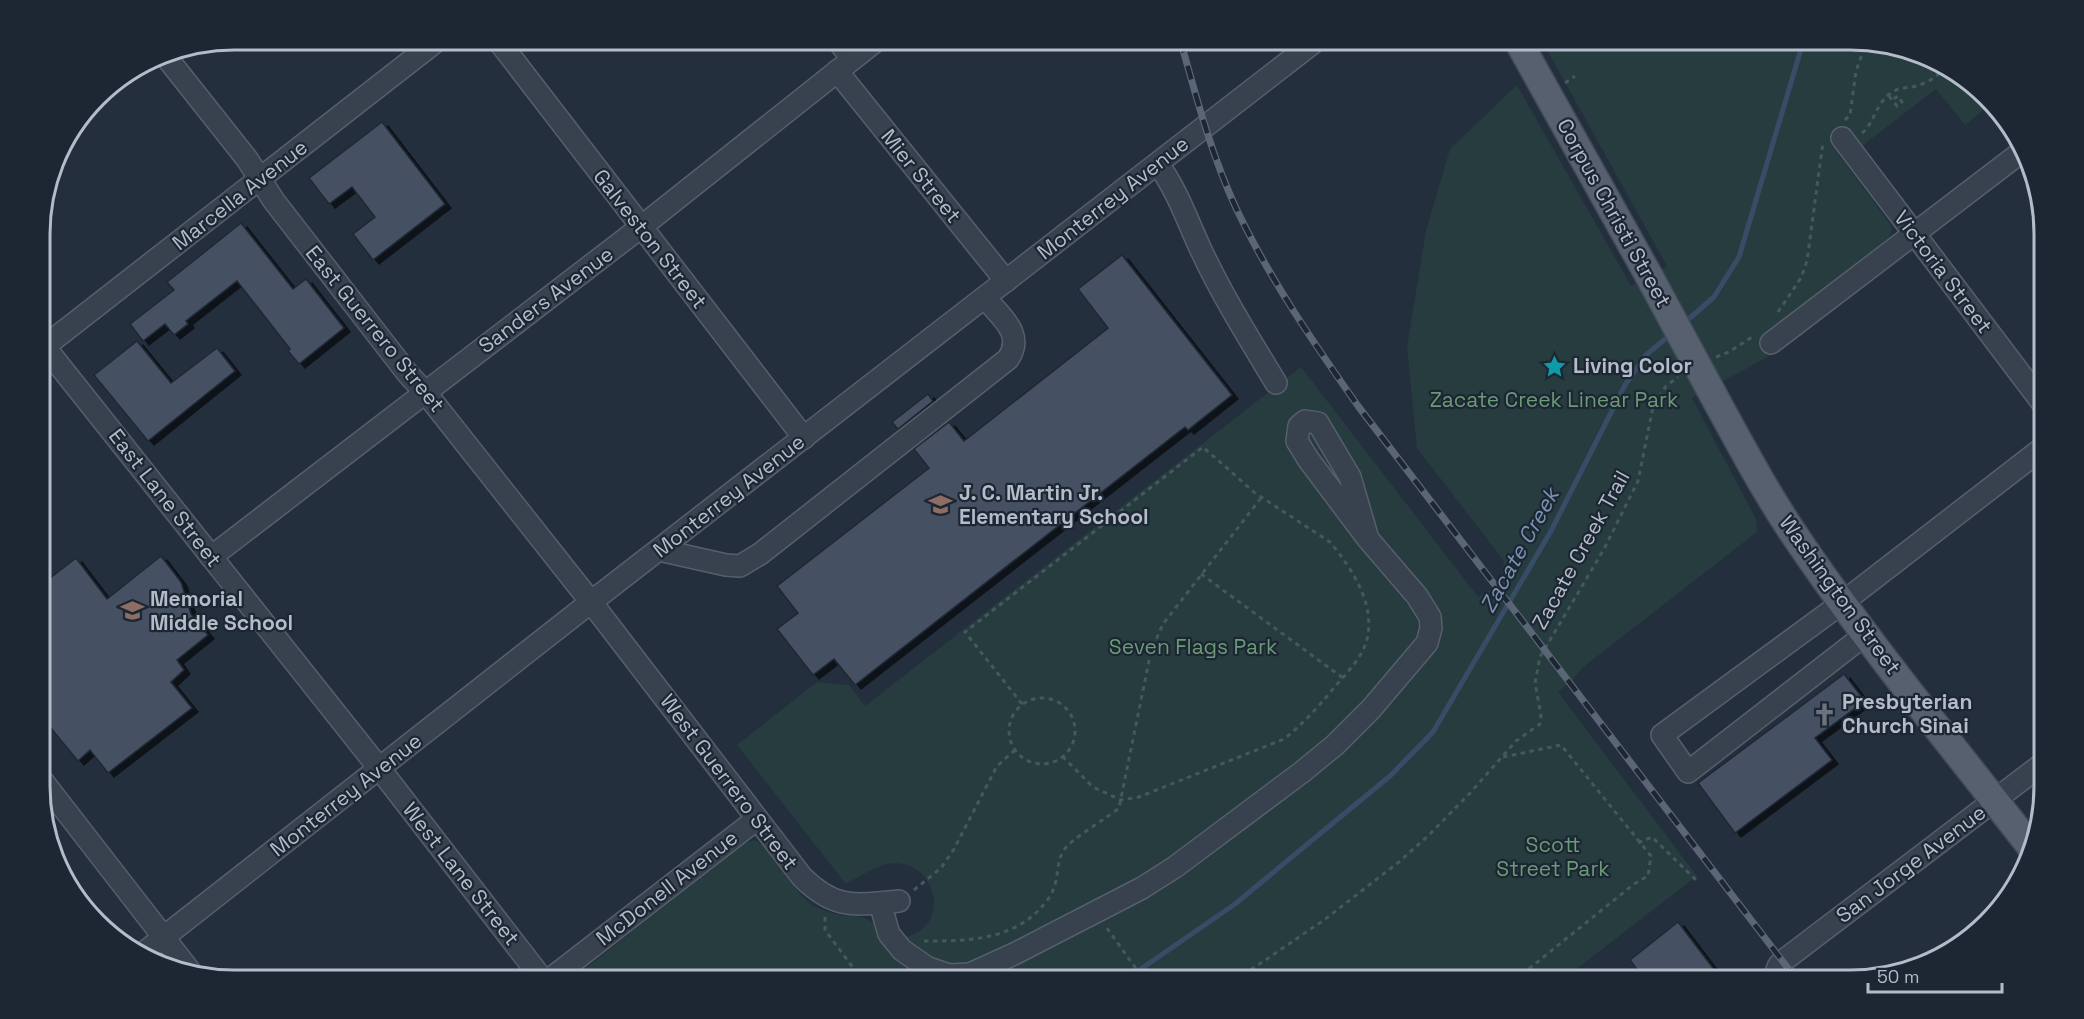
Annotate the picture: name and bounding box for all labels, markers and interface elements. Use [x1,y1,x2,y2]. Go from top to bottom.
street label: Corpus Christi Street [1551,114,1678,312]
street label: Mier Street [875,123,968,228]
street label: Monterrey Avenue [1031,130,1194,265]
street label: Marcella Avenue [167,133,313,256]
street label: Galveston Street [587,163,713,314]
street label: Victoria Street [1888,205,1998,339]
street label: East Guerrero Street [300,240,451,418]
street label: Sanders Avenue [473,240,618,359]
place label: Living Color [1573,352,1692,379]
place icon: Living Color [1542,353,1568,379]
park label: Zacate Creek Linear Park [1430,386,1678,413]
street label: East Lane Street [103,423,228,572]
street label: Monterrey Avenue [647,428,810,563]
street label: Zacate Creek Trail [1526,465,1635,634]
place label: J. C. Martin Jr. Elementary School [959,479,1149,530]
water label: Zacate Creek [1473,481,1566,617]
school or university icon: J. C. Martin Jr. Elementary School [928,492,954,518]
street label: Washington Street [1774,510,1907,680]
place label: Memorial Middle School [150,585,293,636]
school or university icon: Memorial Middle School [119,598,145,624]
park label: Seven Flags Park [1109,633,1277,660]
street label: West Guerrero Street [654,688,804,875]
place label: Presbyterian Church Sinai [1842,688,1972,739]
church icon: Presbyterian Church Sinai [1811,701,1837,727]
street label: Monterrey Avenue [264,727,427,862]
street label: West Lane Street [397,796,526,951]
street label: San Jorge Avenue [1830,798,1991,929]
street label: McDonell Avenue [590,824,743,951]
park label: Scott Street Park [1496,831,1610,882]
scale bar [1868,956,2002,994]
text: 50 m [1877,965,1919,988]

